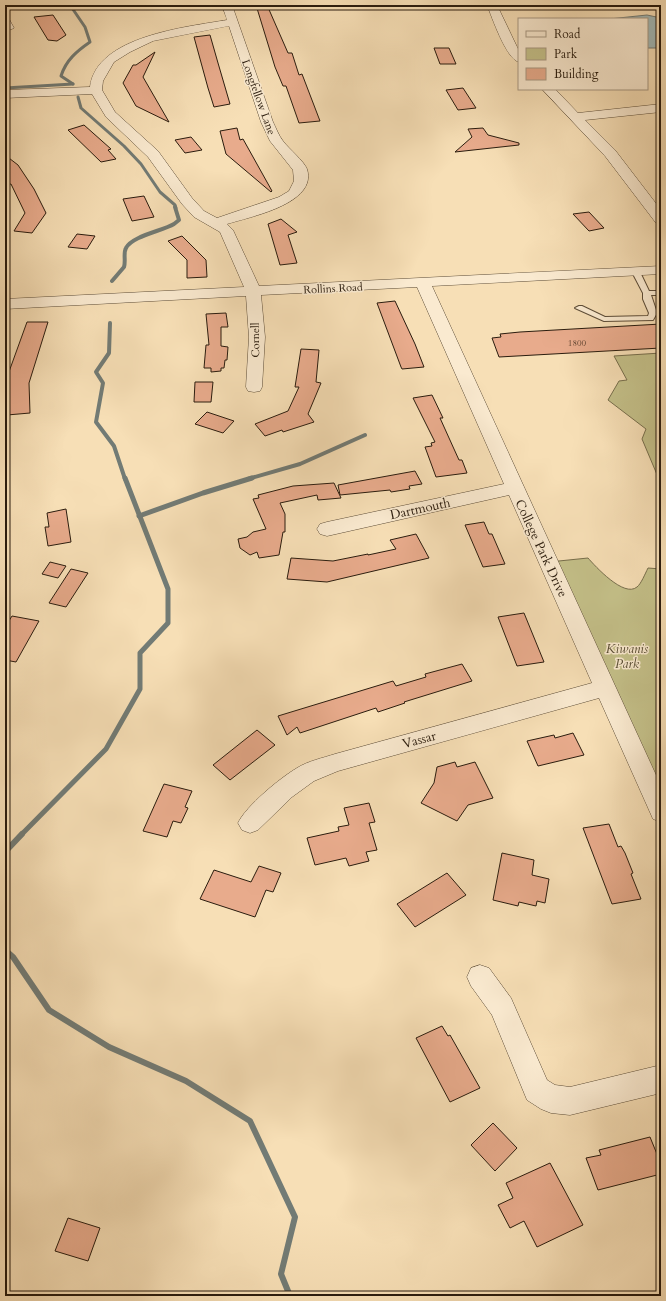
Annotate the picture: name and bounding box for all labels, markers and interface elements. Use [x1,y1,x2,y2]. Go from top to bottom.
legend [518,18,648,90]
text: Road [554,26,581,42]
text: Park [554,46,578,62]
street label: Longfellow Lane [238,57,279,137]
text: Building [554,66,599,82]
street label: Rollins Road [303,279,363,298]
street label: Cornell [248,322,263,358]
house number: 1800 [568,337,587,349]
street label: Dartmouth [388,494,452,524]
street label: College Park Drive [511,497,572,600]
park label: Kiwanis Park [606,640,649,673]
street label: Vassar [400,727,438,753]

